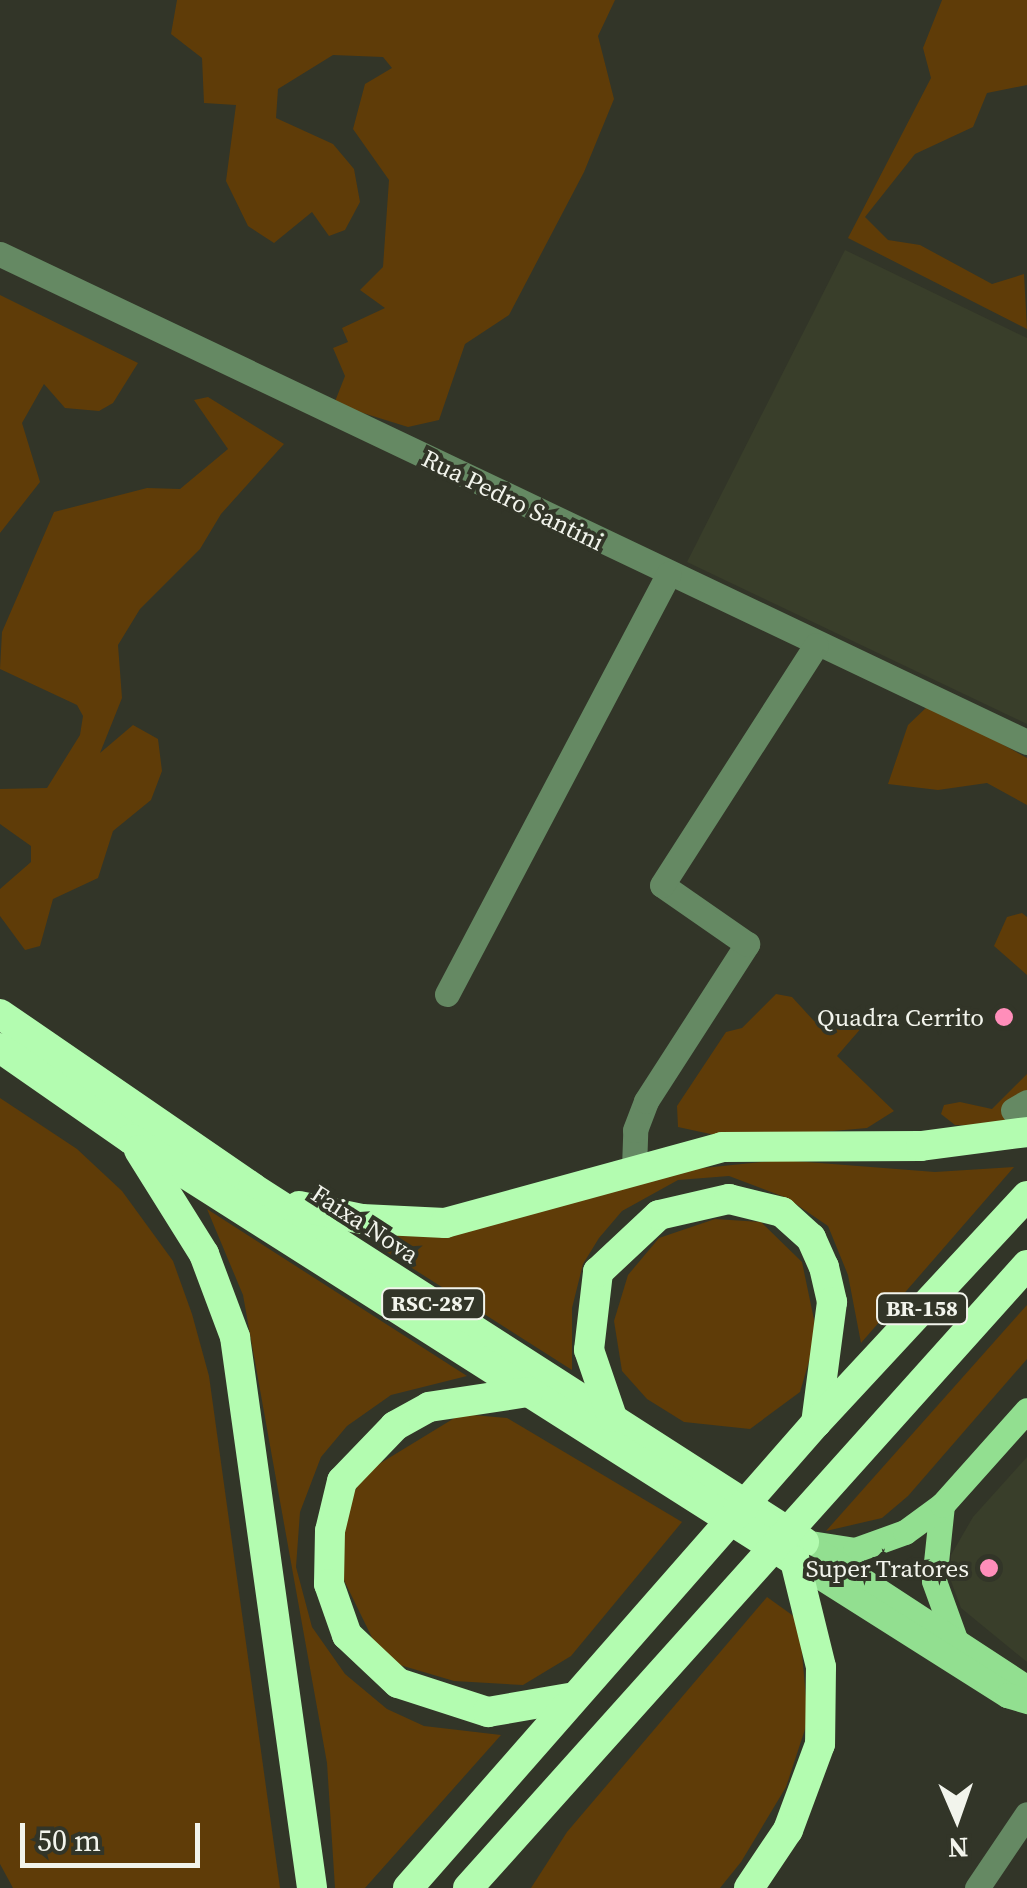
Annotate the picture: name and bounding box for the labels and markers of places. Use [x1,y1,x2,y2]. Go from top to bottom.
place label: Quadra Cerrito [817,1002,984,1032]
marker: Quadra Cerrito [993,1006,1015,1028]
place label: Super Tratores [805,1553,969,1583]
marker: Super Tratores [978,1557,1000,1579]

